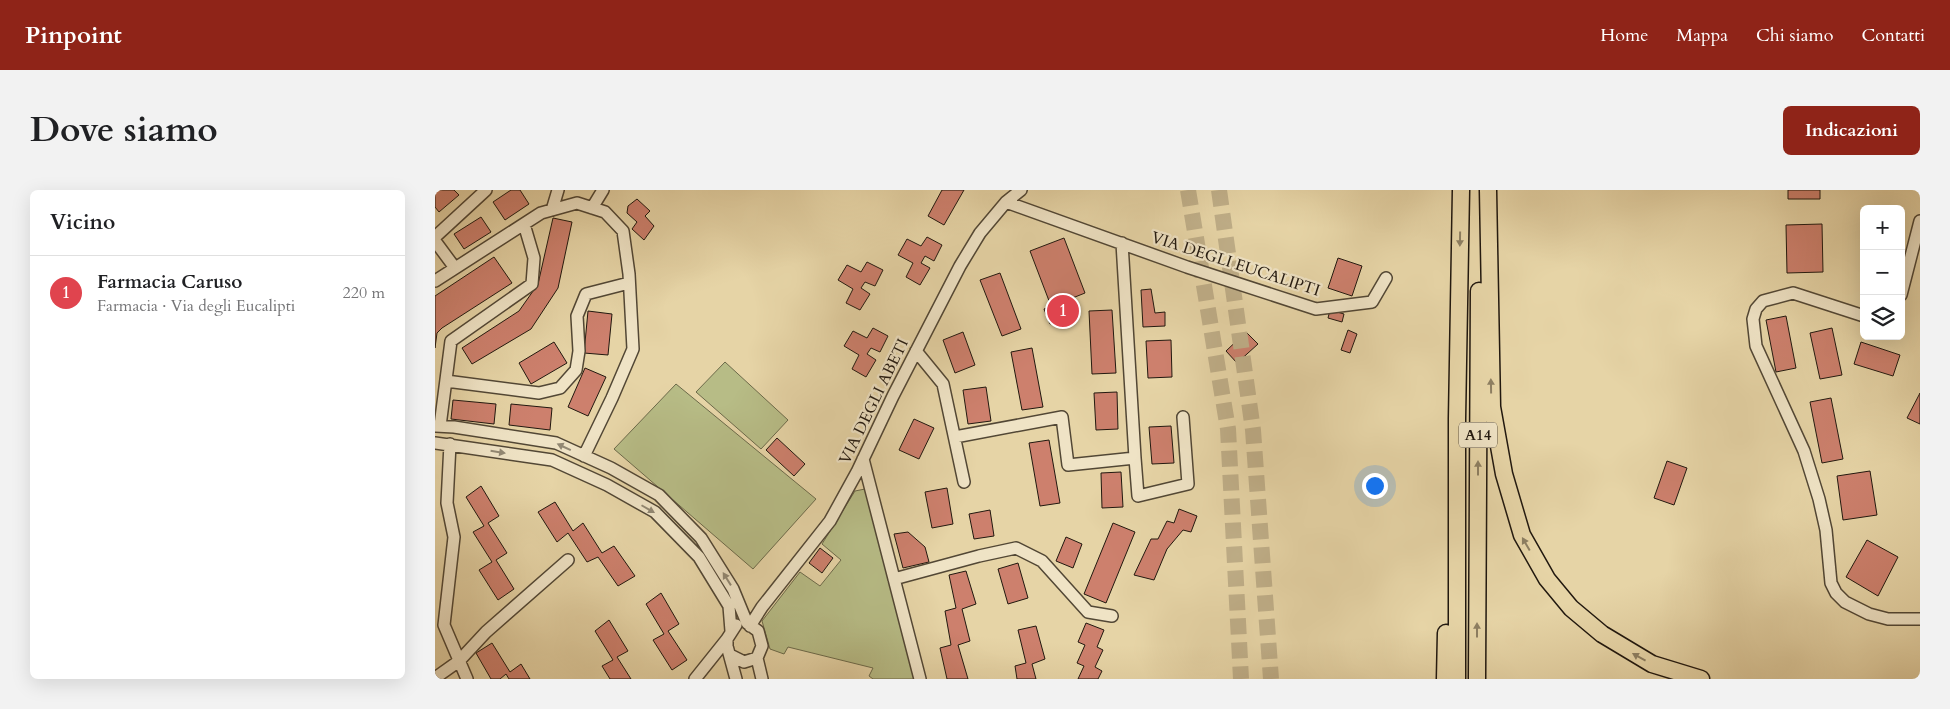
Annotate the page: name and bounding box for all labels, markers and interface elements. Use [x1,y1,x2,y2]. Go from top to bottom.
text: Pinpoint [25,19,122,52]
text: Home [1600,23,1648,48]
text: Mappa [1676,23,1728,48]
text: Chi siamo [1756,23,1833,48]
text: Contatti [1861,23,1925,48]
text: Dove siamo [30,106,218,154]
button: Indicazioni [1783,106,1920,155]
map controls [1860,205,1905,340]
button: + [1860,205,1905,250]
text: Vicino [50,208,115,237]
street label: VIA DEGLI EUCALIPTI [1148,226,1323,302]
one-way arrow [1456,231,1464,247]
button: − [1860,250,1905,295]
text: Farmacia Caruso [97,269,242,295]
text: 1 [62,282,70,304]
text: 220 m [343,282,385,304]
pin: 1 [1047,292,1079,330]
text: Farmacia · Via degli Eucalipti [97,295,295,317]
button: layers [1860,295,1905,340]
street label: VIA DEGLI ABETI [834,335,914,468]
one-way arrow [1487,378,1495,394]
road number: A14 [1459,422,1497,448]
one-way arrow [557,443,571,451]
one-way arrow [490,448,506,456]
one-way arrow [1474,460,1482,476]
your location [1362,473,1388,499]
one-way arrow [642,504,655,513]
one-way arrow [1522,537,1531,550]
one-way arrow [722,573,731,586]
one-way arrow [1473,622,1481,638]
one-way arrow [1632,653,1646,661]

